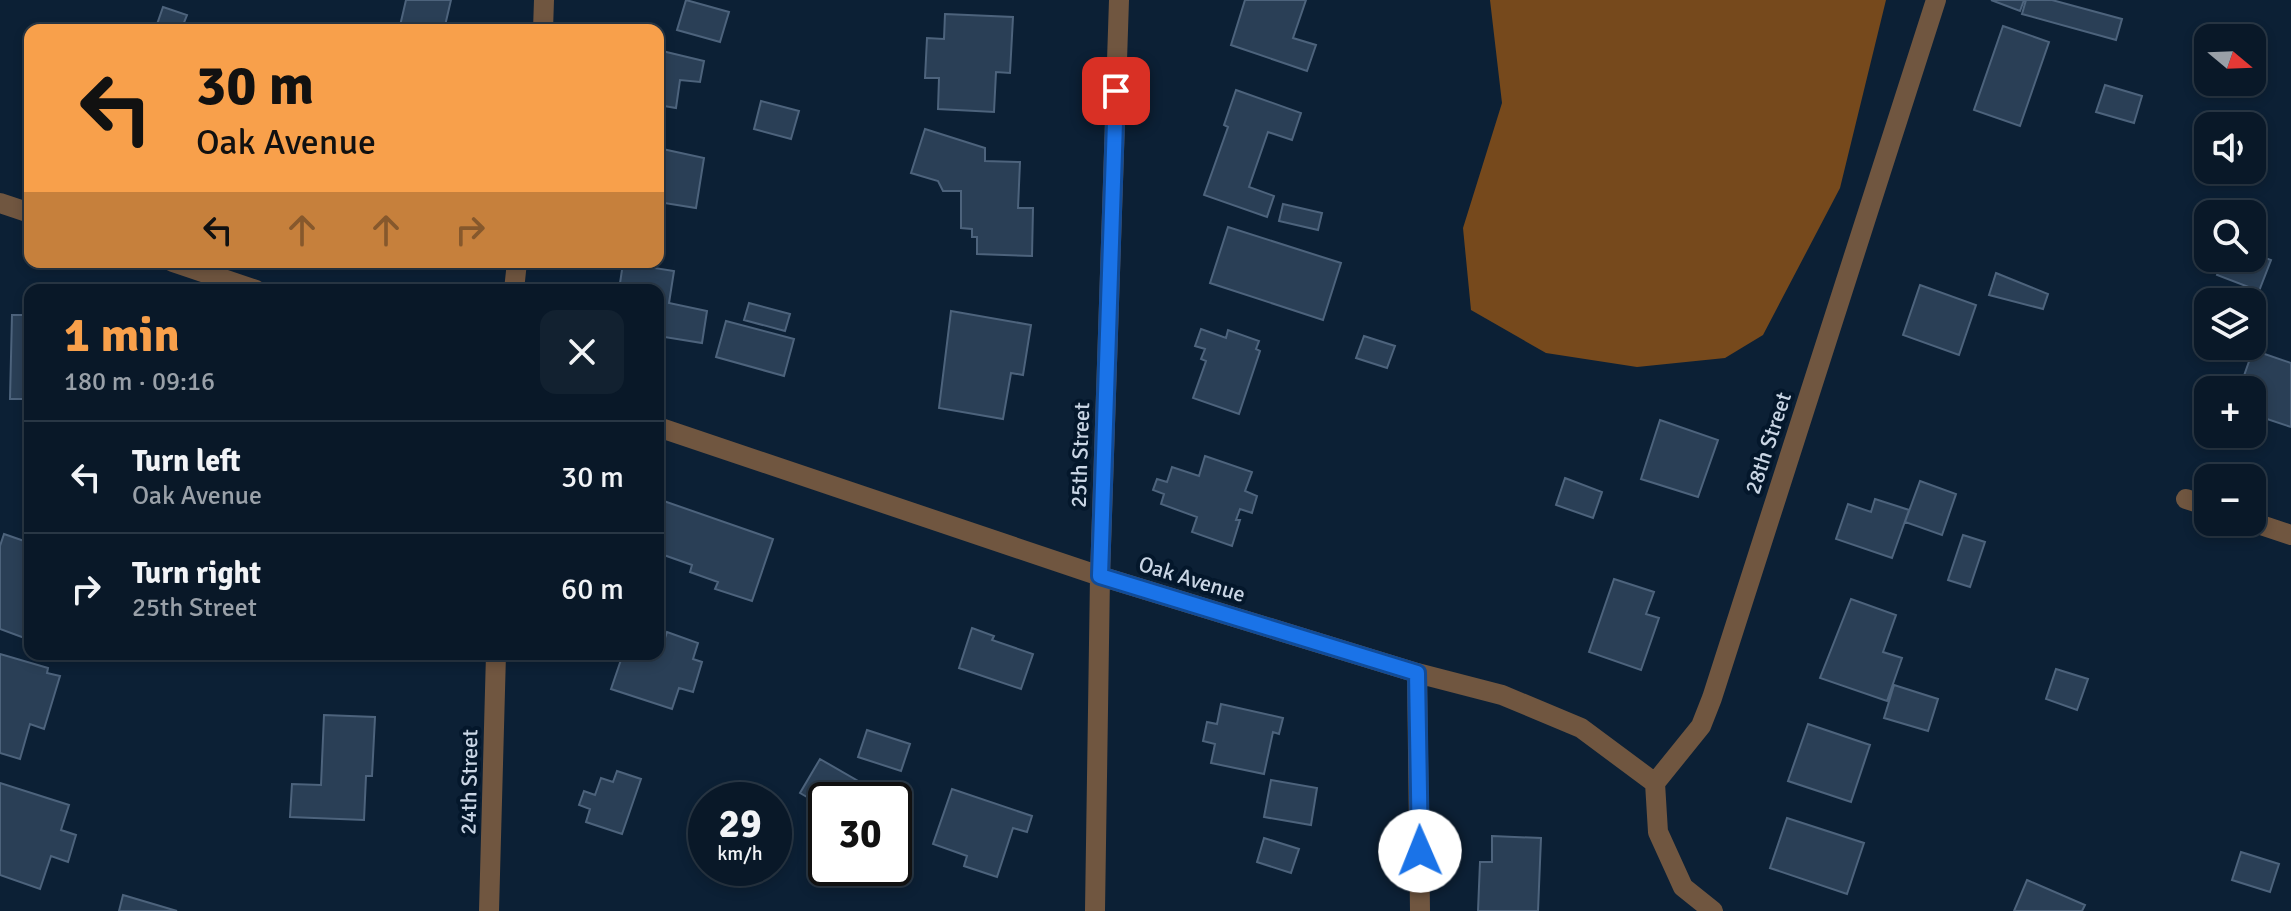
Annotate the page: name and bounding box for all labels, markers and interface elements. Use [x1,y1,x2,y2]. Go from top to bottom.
north arrow [2194,24,2266,96]
map controls [2194,24,2266,536]
text: 30 m [196,51,314,120]
icon: left [64,56,168,160]
pin [1082,57,1150,125]
icon: arrive [1094,69,1138,113]
button: sound [2194,112,2266,184]
text: Oak Avenue [196,120,376,165]
button: search [2194,200,2266,272]
icon: left [196,208,240,252]
icon: ahead [280,208,324,252]
icon: ahead [364,208,408,252]
icon: right [448,208,492,252]
button: layers [2194,288,2266,360]
text: 1 min [64,306,180,365]
button: close [540,310,624,394]
text: 180 m · 09:16 [64,366,215,398]
button: + [2194,376,2266,448]
street label: 28th Street [1739,388,1797,497]
street label: 25th Street [1065,401,1095,508]
text: Turn left [132,443,241,480]
icon: left [64,455,108,499]
text: 30 m [561,459,624,496]
button: − [2194,464,2266,536]
text: Oak Avenue [132,480,262,512]
street label: Oak Avenue [1135,550,1249,608]
text: Turn right [132,555,261,592]
icon: right [64,567,108,611]
text: 60 m [561,571,624,608]
text: 25th Street [132,592,257,624]
street label: 24th Street [455,729,483,835]
speed limit sign: 30 [808,782,912,886]
text: 29 [718,799,762,849]
position arrow [1378,809,1462,893]
text: km/h [717,841,763,866]

